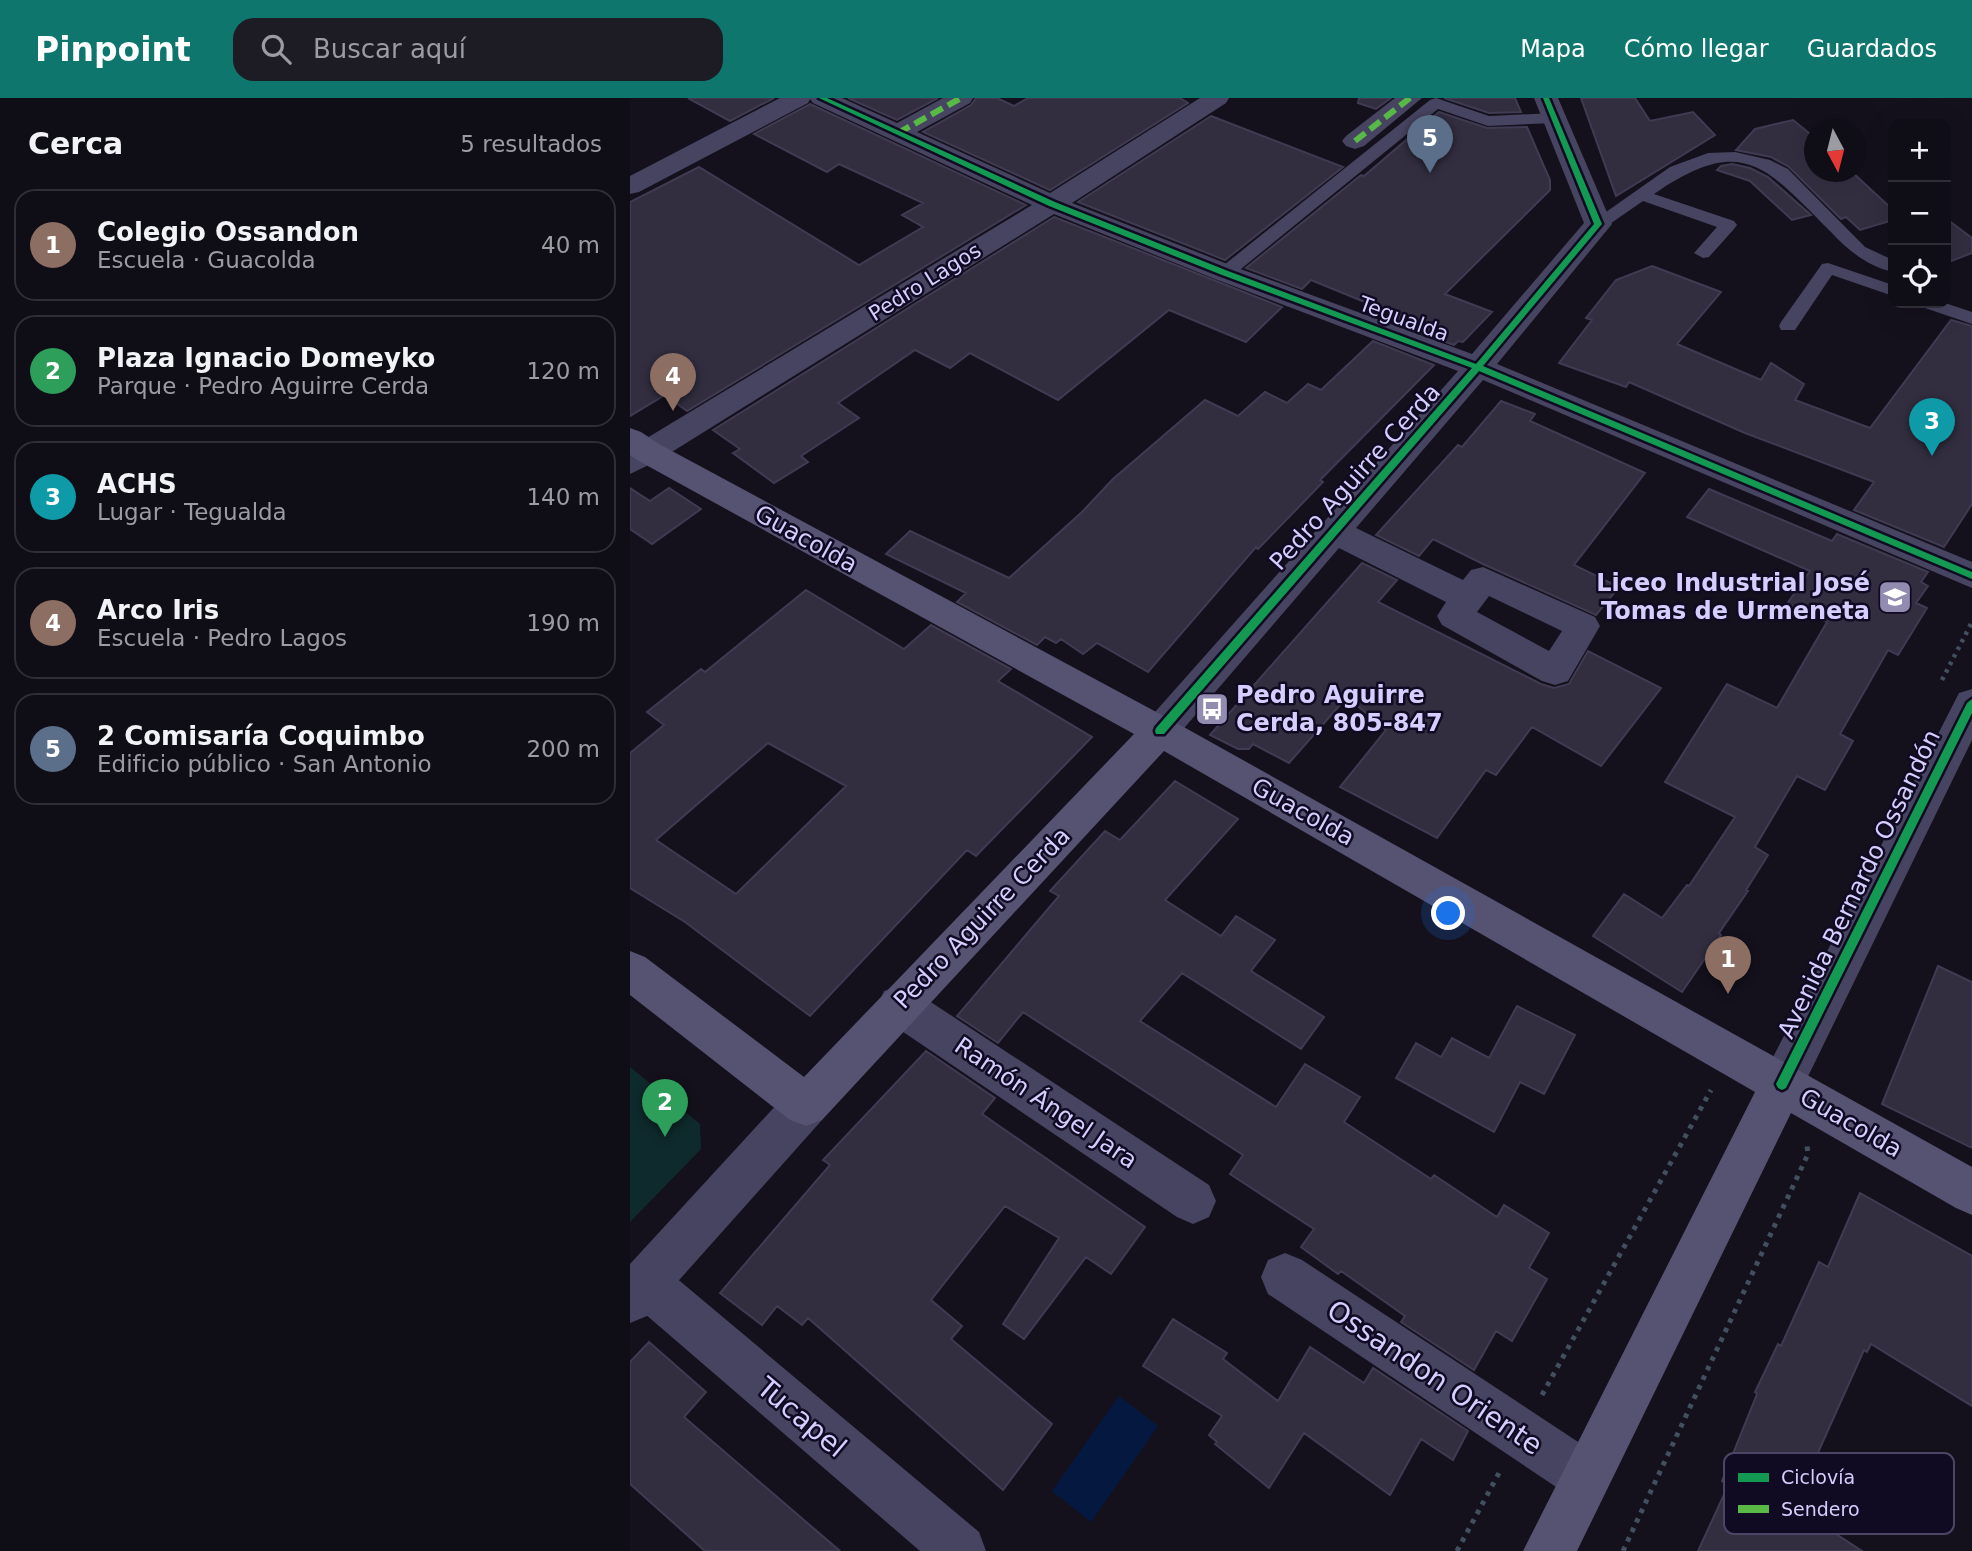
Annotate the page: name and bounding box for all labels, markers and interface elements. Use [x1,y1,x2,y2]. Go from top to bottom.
search box [233,18,723,81]
text: Pinpoint [35,30,191,69]
icon: search [257,30,295,68]
text: Buscar aquí [313,34,466,64]
text: Mapa [1520,35,1586,63]
text: Cómo llegar [1624,35,1769,63]
text: Guardados [1807,35,1937,63]
pin: 5 [1407,115,1453,173]
north arrow [1804,119,1867,182]
map controls [1888,119,1951,308]
button: + [1888,119,1951,182]
text: Cerca [28,126,123,161]
text: 5 resultados [460,131,602,157]
button: − [1888,182,1951,245]
text: Colegio Ossandon [97,217,359,247]
text: 1 [45,232,61,258]
text: 40 m [541,232,600,258]
street label: Pedro Lagos [865,238,985,326]
button: locate [1888,245,1951,308]
text: Escuela · Guacolda [97,247,316,273]
street label: Tegualda [1355,291,1452,346]
text: Plaza Ignacio Domeyko [97,343,435,373]
pin: 4 [650,353,696,411]
text: 2 [45,358,61,384]
text: 120 m [526,358,600,384]
text: Parque · Pedro Aguirre Cerda [97,373,429,399]
street label: Pedro Aguirre Cerda [1264,378,1446,576]
pin: 3 [1909,398,1955,456]
text: ACHS [97,469,177,499]
text: 3 [45,484,61,510]
text: 140 m [526,484,600,510]
text: Lugar · Tegualda [97,499,287,525]
street label: Guacolda [750,499,862,579]
place label: Liceo Industrial José Tomas de Urmeneta [1596,569,1870,625]
school or university icon: Liceo Industrial José Tomas de Urmeneta [1876,578,1914,616]
text: Arco Iris [97,595,219,625]
text: 4 [45,610,61,636]
text: 190 m [526,610,600,636]
text: Escuela · Pedro Lagos [97,625,347,651]
place label: Pedro Aguirre Cerda, 805-847 [1236,681,1443,737]
bus stop icon: Pedro Aguirre Cerda, 805-847 [1193,690,1231,728]
text: 2 Comisaría Coquimbo [97,721,425,751]
street label: Avenida Bernardo Ossandón [1772,725,1946,1043]
text: 5 [45,736,61,762]
text: 200 m [526,736,600,762]
text: Edificio público · San Antonio [97,751,432,777]
street label: Guacolda [1247,772,1359,852]
street label: Pedro Aguirre Cerda [888,822,1076,1014]
your location [1431,896,1465,930]
pin: 1 [1705,936,1751,994]
street label: Ramón Ángel Jara [949,1031,1143,1174]
pin: 2 [642,1079,688,1137]
street label: Guacolda [1795,1083,1907,1163]
street label: Ossandon Oriente [1321,1293,1548,1462]
street label: Tucapel [750,1370,853,1464]
legend [1724,1453,1954,1534]
text: Ciclovía [1781,1466,1855,1488]
text: Sendero [1781,1498,1860,1520]

